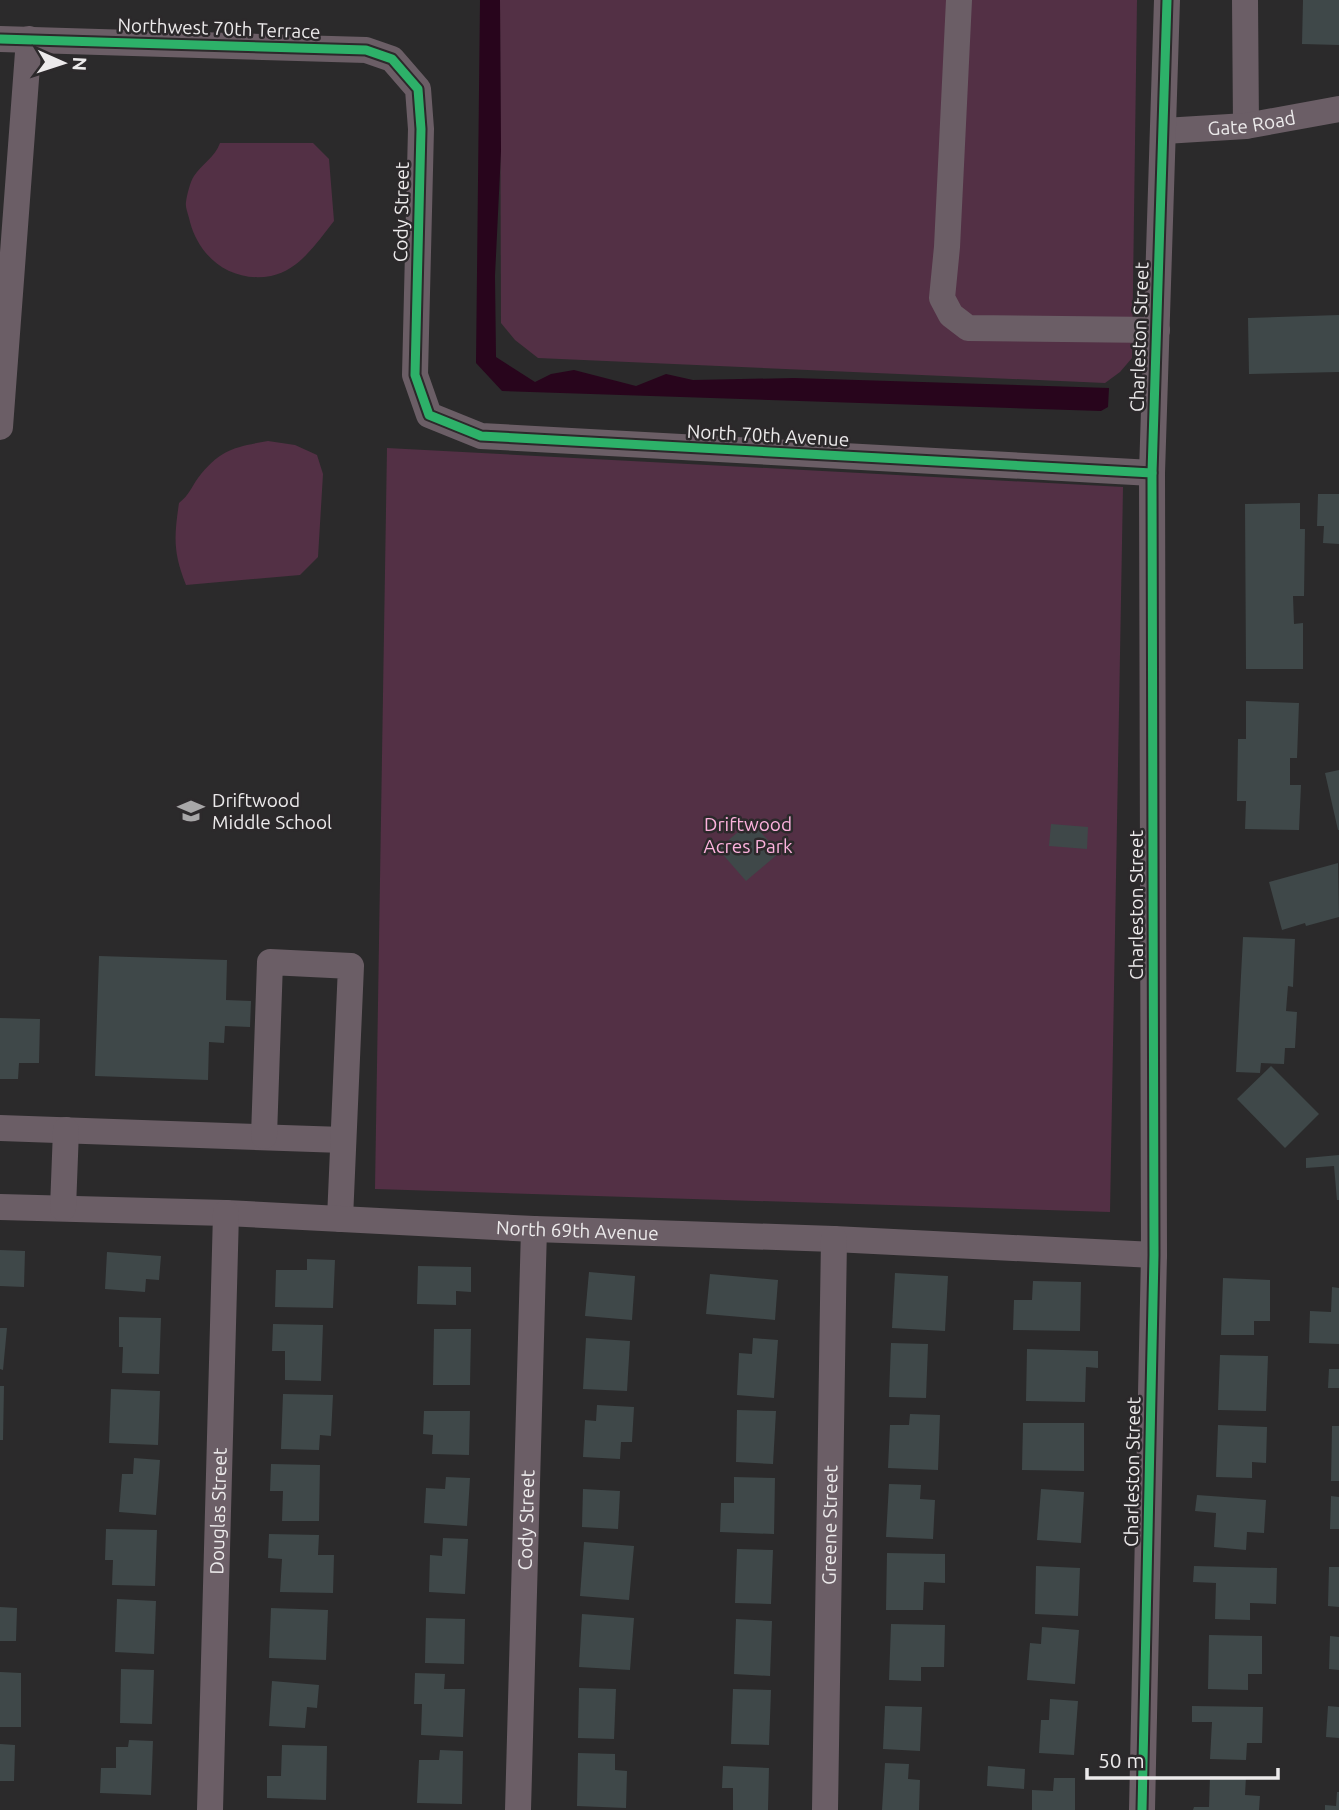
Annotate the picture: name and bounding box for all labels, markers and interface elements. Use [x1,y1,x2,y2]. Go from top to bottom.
street label: Northwest 70th Terrace [117,13,321,43]
north arrow [28,28,98,98]
text: N [69,56,91,72]
street label: Gate Road [1207,106,1297,139]
street label: Cody Street [389,161,413,262]
street label: Charleston Street [1125,261,1153,412]
street label: North 70th Avenue [686,420,850,450]
place label: Driftwood Middle School [212,789,332,833]
school or university icon: Driftwood Middle School [176,796,206,826]
park label: Driftwood Acres Park [703,813,793,857]
street label: Charleston Street [1125,829,1147,980]
street label: North 69th Avenue [496,1216,659,1244]
street label: Charleston Street [1120,1396,1144,1547]
street label: Douglas Street [205,1447,231,1575]
street label: Greene Street [818,1465,841,1585]
street label: Cody Street [514,1469,538,1571]
scale bar [1087,1736,1278,1780]
text: 50 m [1098,1748,1145,1772]

